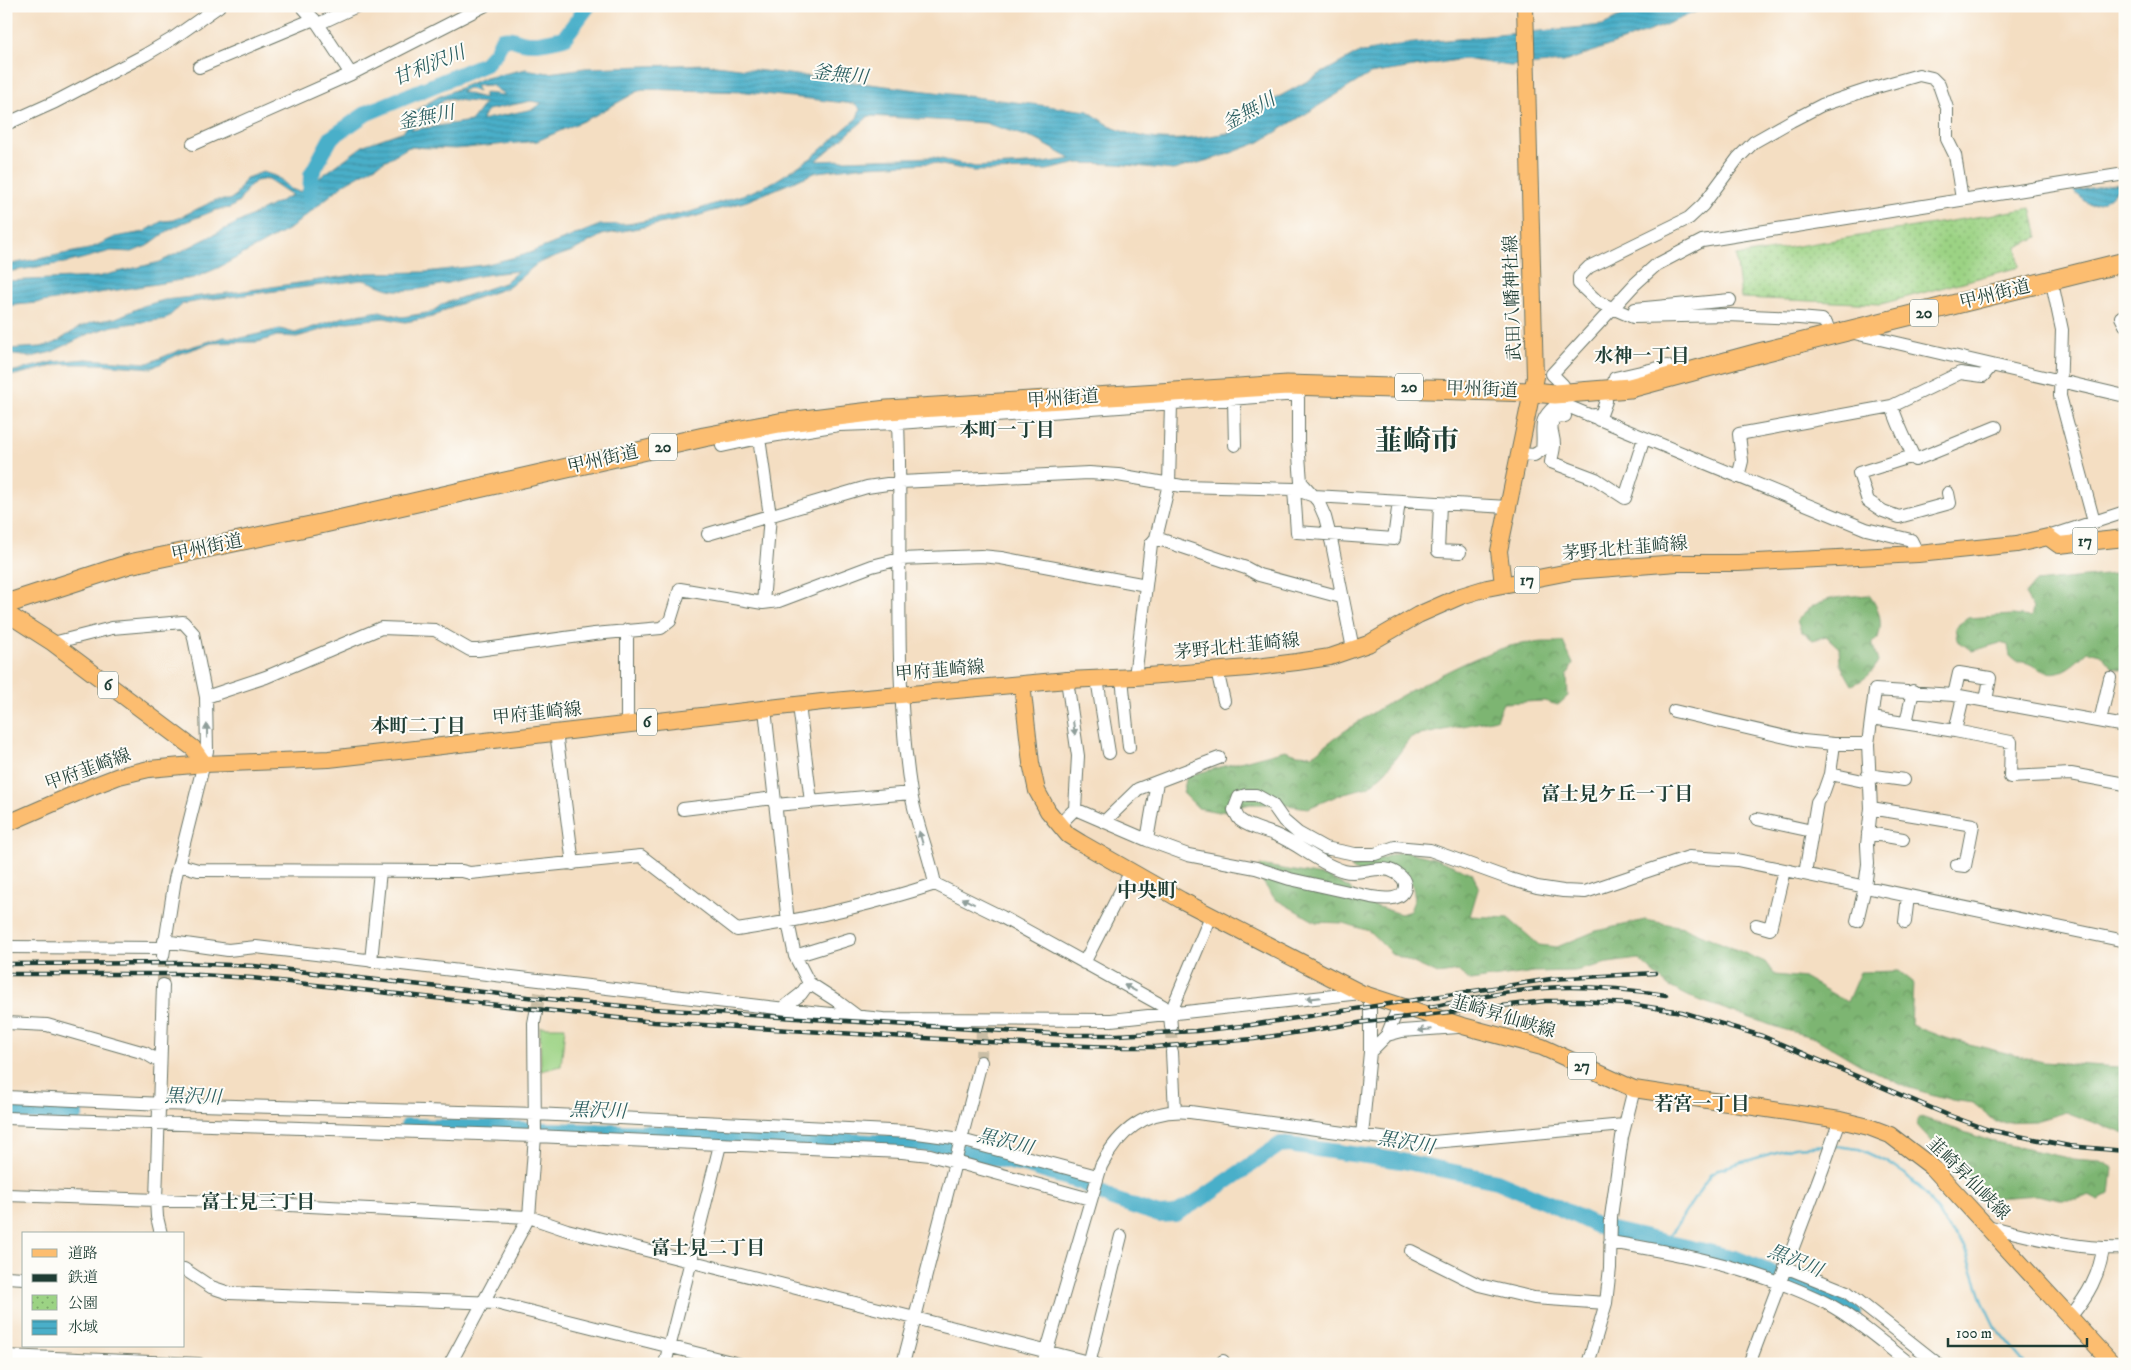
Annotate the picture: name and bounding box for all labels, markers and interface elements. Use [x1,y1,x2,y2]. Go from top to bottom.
water label: 甘利沢川 [389,40,470,91]
water label: 釜無川 [810,61,872,90]
water label: 釜無川 [1218,87,1281,136]
water label: 釜無川 [396,101,458,135]
street label: 武田八幡神社線 [1500,235,1526,361]
street label: 甲州街道 [1957,276,2033,314]
road number: 20 [1910,300,1938,326]
district label: 水神一丁目 [1594,345,1690,368]
road number: 20 [1395,374,1423,401]
street label: 甲州街道 [1446,378,1518,402]
street label: 甲州街道 [1026,386,1100,412]
district label: 本町一丁目 [959,419,1055,442]
district label: 韮崎市 [1375,424,1459,459]
road number: 20 [649,434,677,461]
street label: 甲州街道 [565,441,641,479]
road number: 17 [2072,528,2098,554]
street label: 甲州街道 [169,530,245,566]
street label: 茅野北杜韮崎線 [1561,533,1689,565]
road number: 17 [1514,566,1540,594]
street label: 茅野北杜韮崎線 [1173,629,1301,665]
street label: 甲府韮崎線 [894,656,986,686]
road number: 6 [98,672,118,698]
street label: 甲府韮崎線 [491,698,583,730]
road number: 6 [637,709,657,736]
district label: 本町二丁目 [370,715,466,738]
one-way arrow [1071,720,1079,736]
one-way arrow [203,722,211,738]
street label: 甲府韮崎線 [42,744,134,796]
district label: 富士見ケ丘一丁目 [1541,783,1693,806]
one-way arrow [917,830,925,845]
district label: 中央町 [1117,879,1178,904]
one-way arrow [961,897,976,905]
one-way arrow [1122,984,1137,992]
street label: 韮崎昇仙峡線 [1448,991,1558,1043]
one-way arrow [1305,994,1321,1002]
one-way arrow [1417,1026,1433,1034]
road number: 27 [1568,1052,1596,1080]
water label: 黒沢川 [164,1085,224,1110]
district label: 若宮一丁目 [1654,1093,1750,1116]
water label: 黒沢川 [569,1099,629,1124]
water label: 黒沢川 [975,1124,1037,1161]
water label: 黒沢川 [1376,1127,1438,1160]
street label: 韮崎昇仙峡線 [1922,1133,2014,1225]
district label: 富士見三丁目 [201,1191,315,1214]
legend [22,1232,185,1348]
district label: 富士見二丁目 [651,1237,765,1260]
water label: 黒沢川 [1764,1240,1828,1283]
text: 道路 [68,1244,98,1263]
text: 鉄道 [68,1268,98,1287]
text: 公園 [68,1294,98,1313]
scale bar [1948,1315,2087,1347]
text: 水域 [68,1318,98,1337]
text: 100 m [1956,1324,1992,1343]

